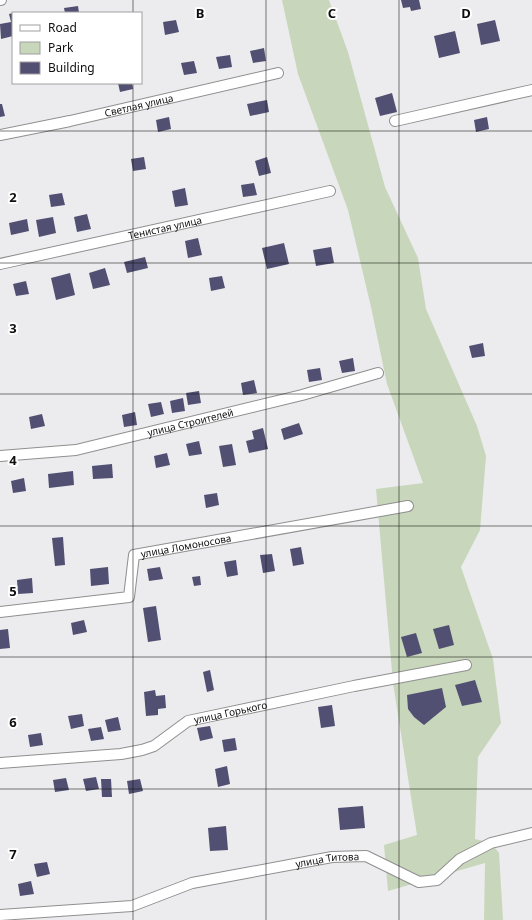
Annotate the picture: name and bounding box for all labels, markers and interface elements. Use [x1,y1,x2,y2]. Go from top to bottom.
text: B [196,4,204,22]
text: C [328,4,336,22]
text: D [461,4,471,22]
legend [12,12,142,84]
text: Road [48,19,77,36]
text: Park [48,39,74,56]
text: Building [48,59,95,76]
street label: Светлая улица [103,90,174,120]
text: 2 [9,188,17,206]
street label: Тенистая улица [127,213,203,242]
text: 3 [9,319,17,337]
street label: улица Строителей [146,405,235,439]
text: 4 [9,451,17,469]
street label: улица Ломоносова [140,531,232,561]
text: 5 [9,582,17,600]
street label: улица Горького [193,697,268,727]
text: 6 [9,713,17,731]
text: 7 [9,845,17,863]
street label: улица Титова [294,849,359,871]

